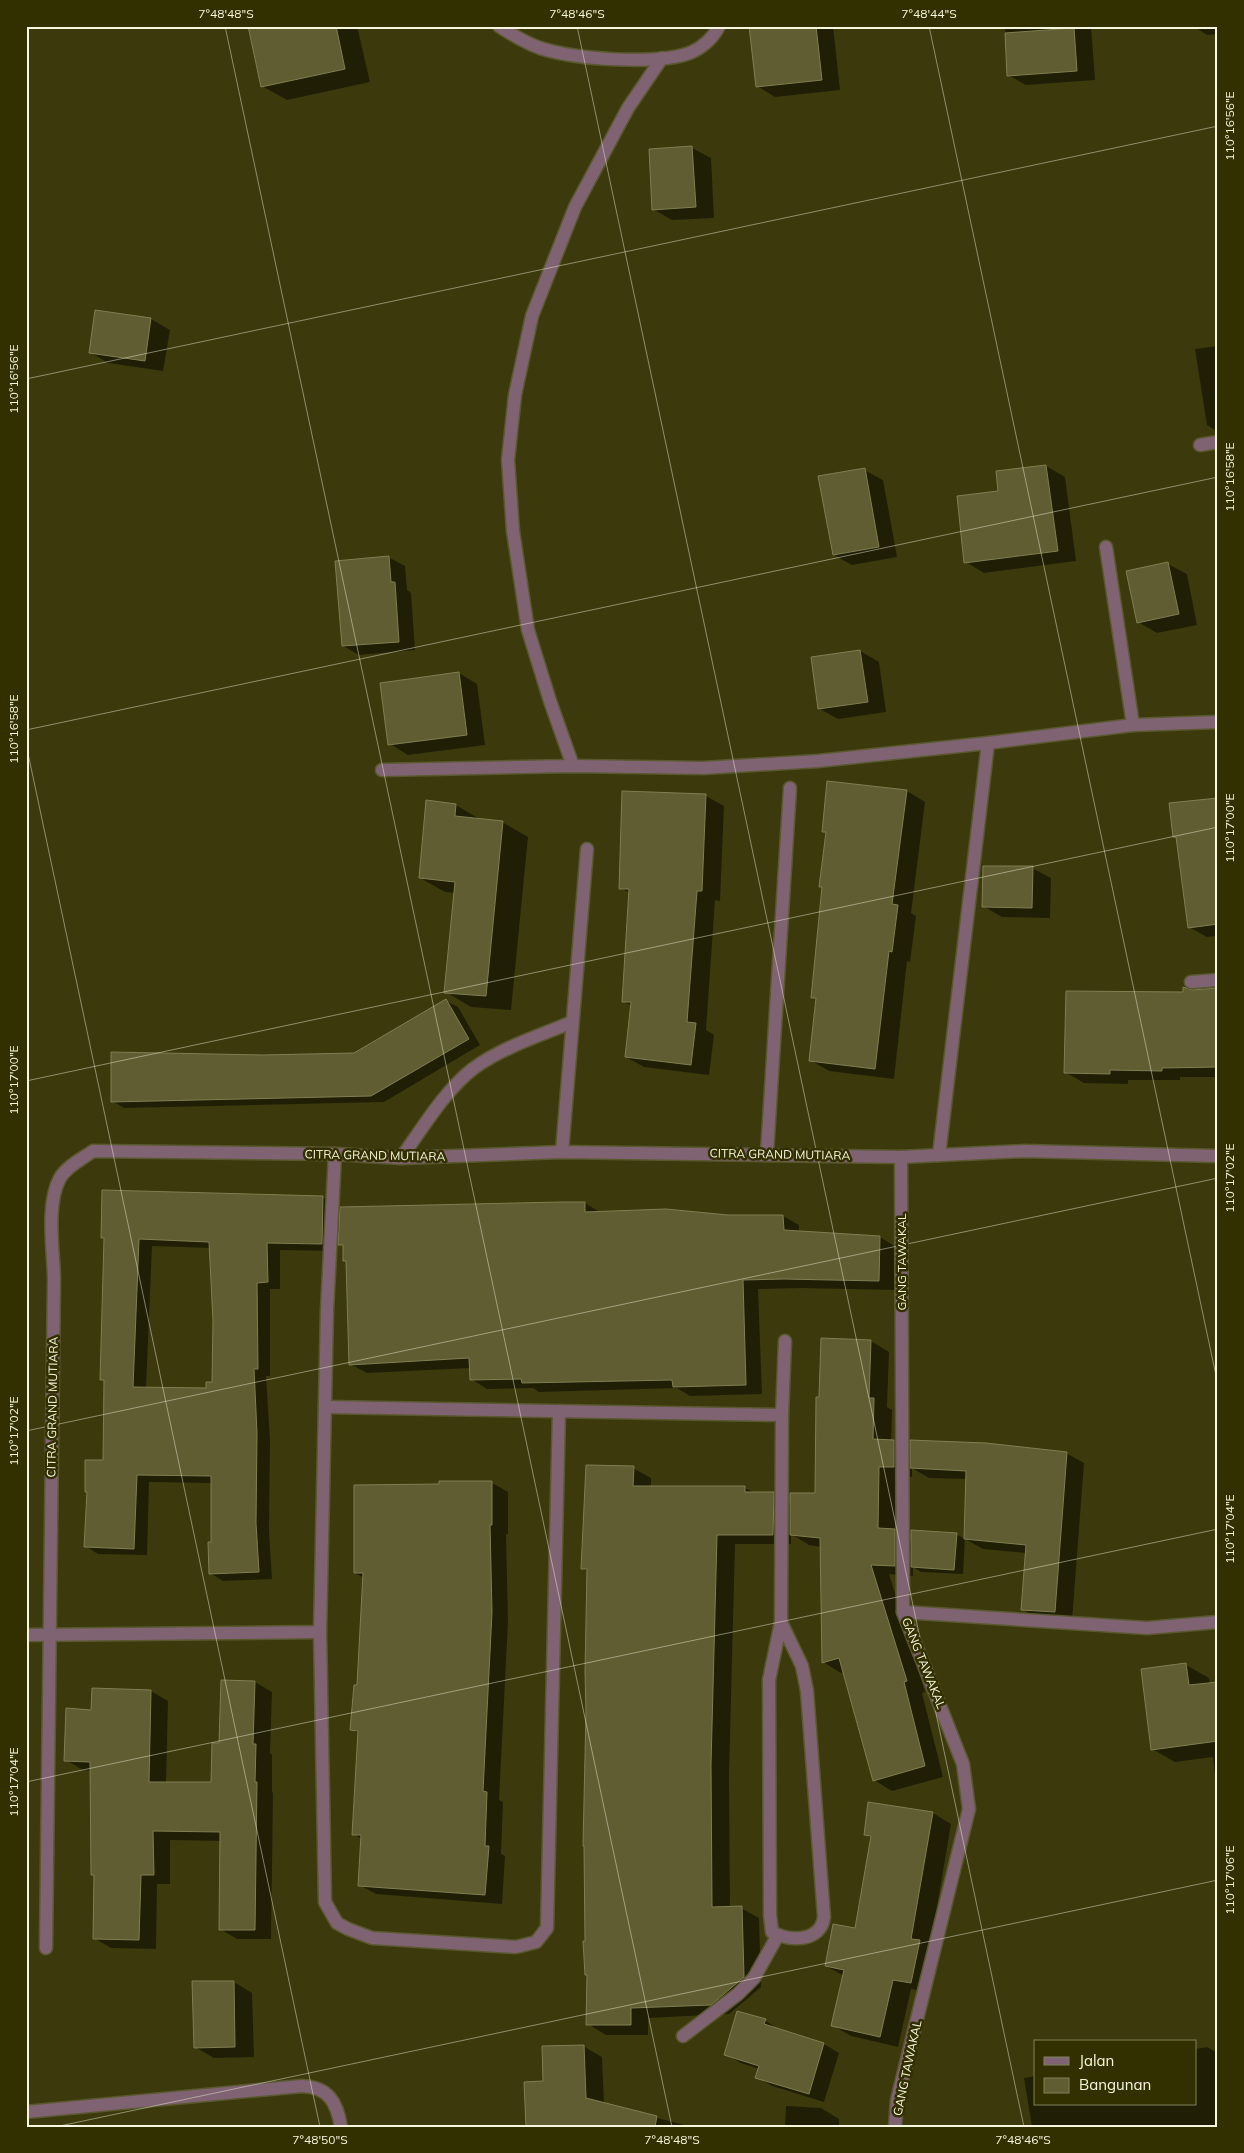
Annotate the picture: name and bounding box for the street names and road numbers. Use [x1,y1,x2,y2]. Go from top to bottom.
street label: CITRA GRAND MUTIARA [710,1145,851,1163]
street label: CITRA GRAND MUTIARA [305,1146,446,1164]
street label: GANG TAWAKAL [894,1213,909,1311]
street label: CITRA GRAND MUTIARA [43,1336,61,1477]
street label: GANG TAWAKAL [899,1615,949,1711]
street label: GANG TAWAKAL [890,2019,925,2117]

